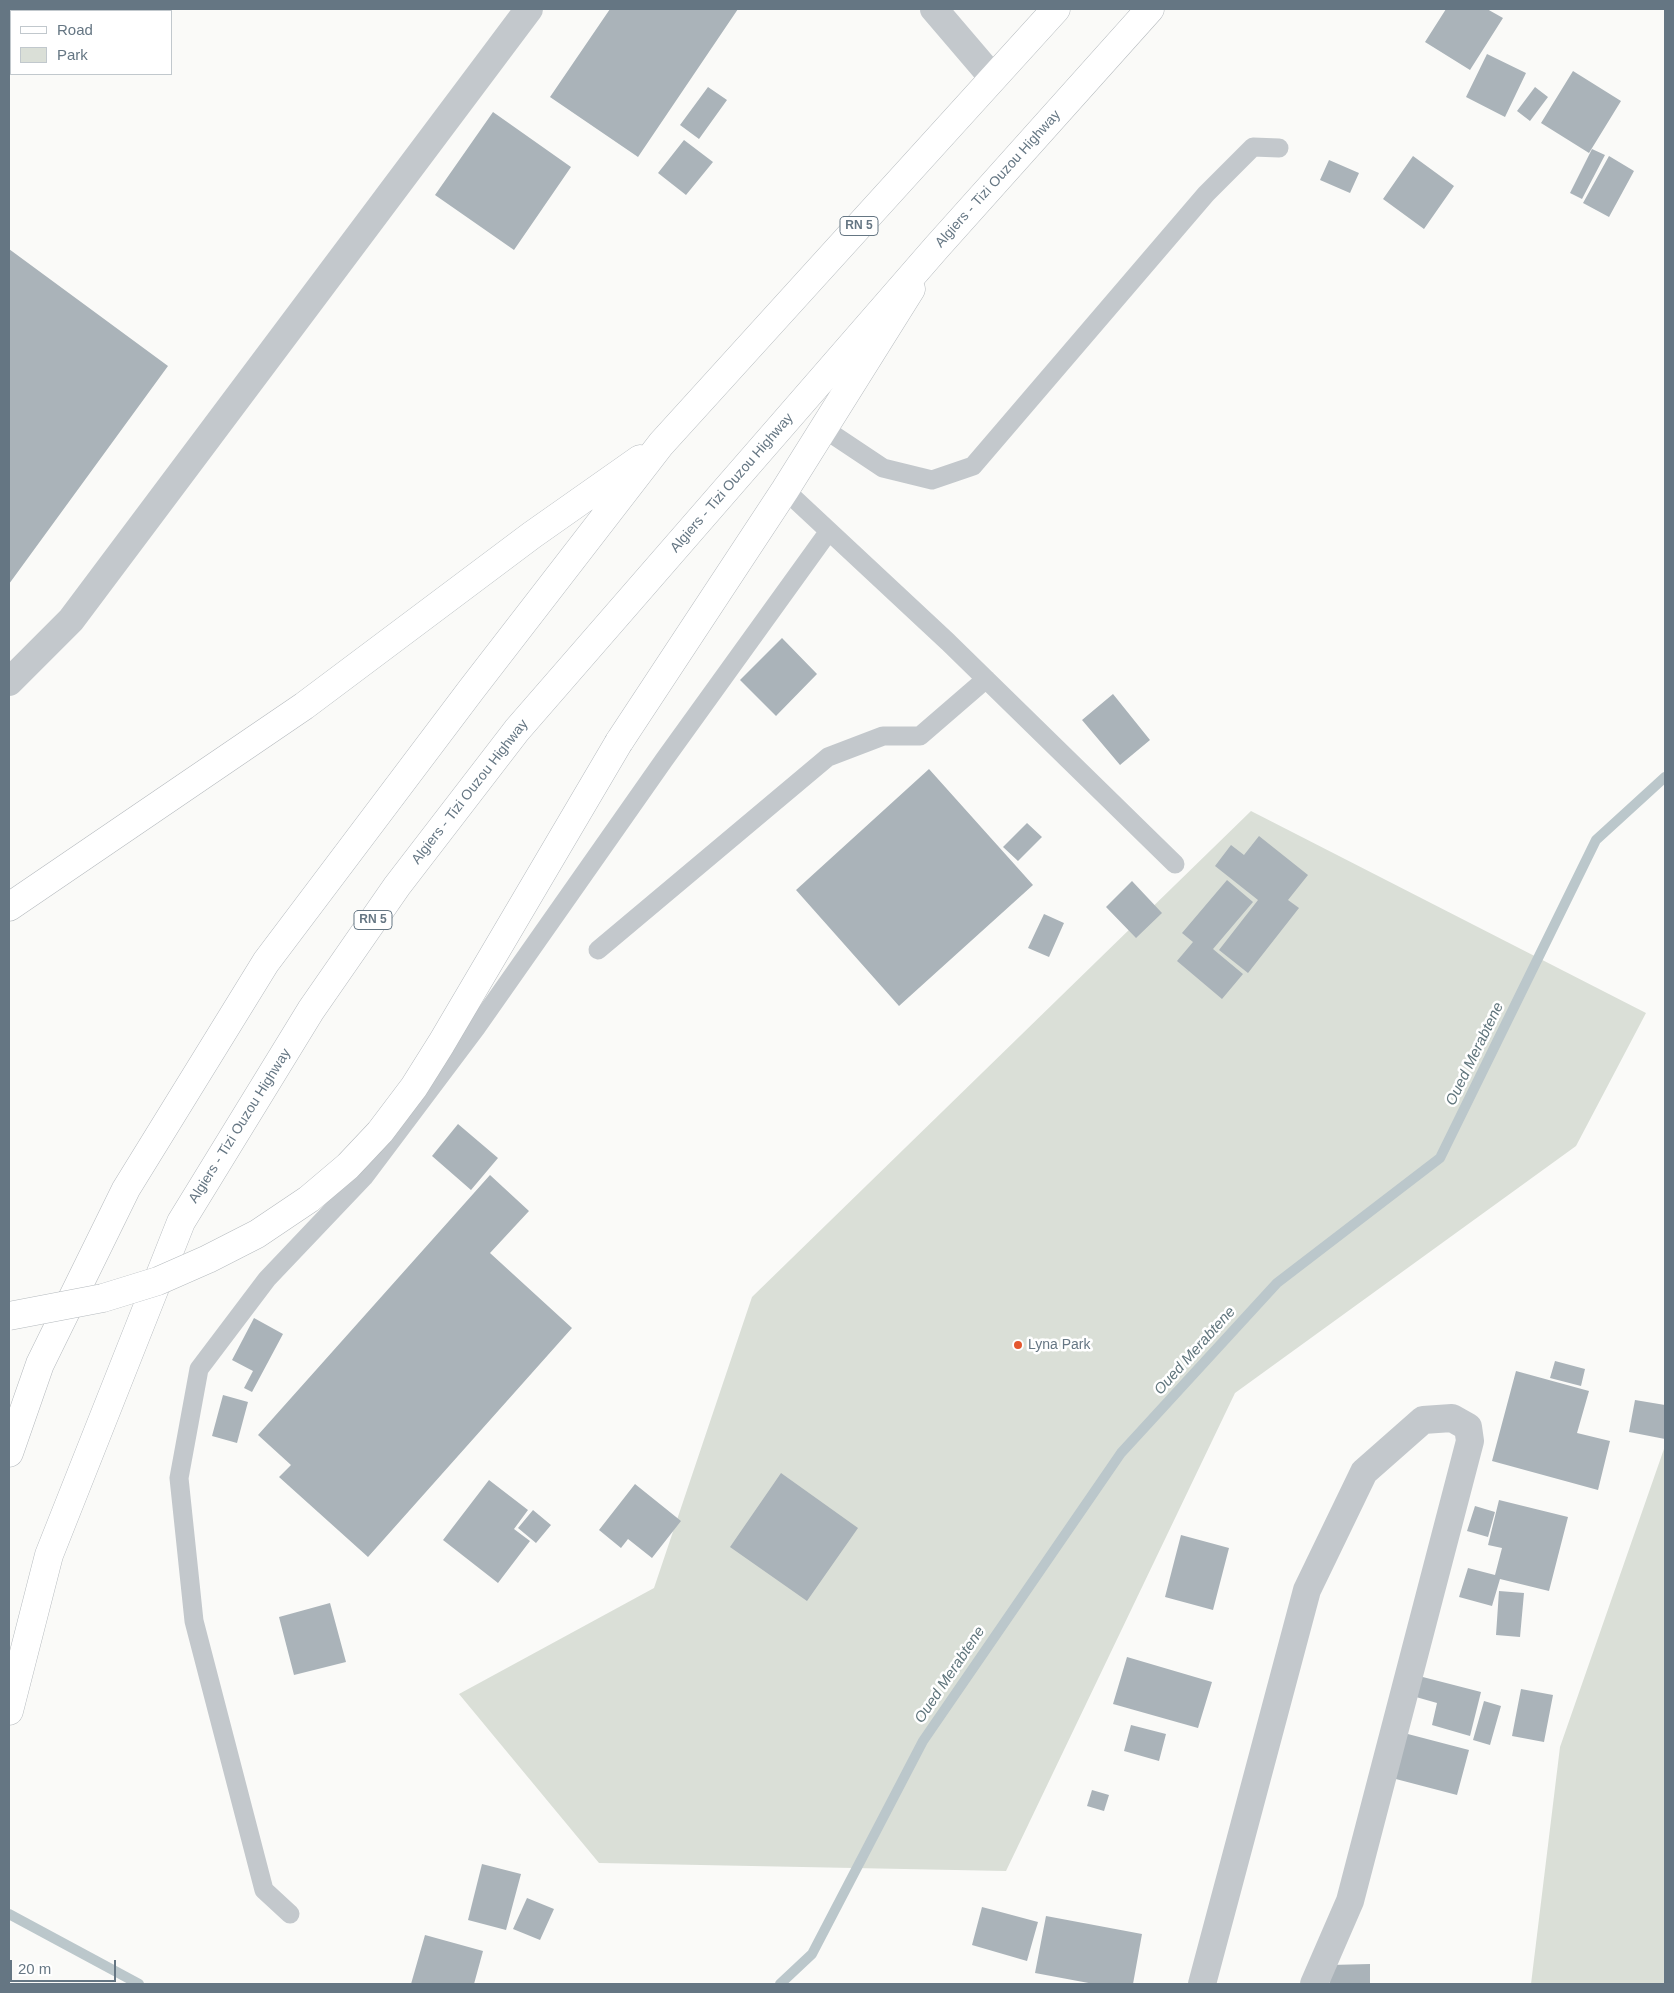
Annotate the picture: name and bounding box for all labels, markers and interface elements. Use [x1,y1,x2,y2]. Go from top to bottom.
legend [10,10,172,75]
text: Road [57,21,93,38]
text: Park [57,46,88,63]
street label: Algiers - Tizi Ouzou Highway [932,107,1064,251]
road number: RN 5 [840,217,878,236]
street label: Algiers - Tizi Ouzou Highway [667,410,797,556]
street label: Algiers - Tizi Ouzou Highway [408,716,532,868]
road number: RN 5 [354,910,392,930]
water label: Oued Merabtene [1442,999,1508,1109]
street label: Algiers - Tizi Ouzou Highway [185,1046,295,1206]
water label: Oued Merabtene [1151,1303,1239,1399]
place label: Lyna Park [1028,1337,1091,1353]
marker: Lyna Park [1012,1339,1024,1351]
water label: Oued Merabtene [911,1623,989,1727]
scale bar [12,1950,119,1982]
text: 20 m [18,1960,51,1977]

